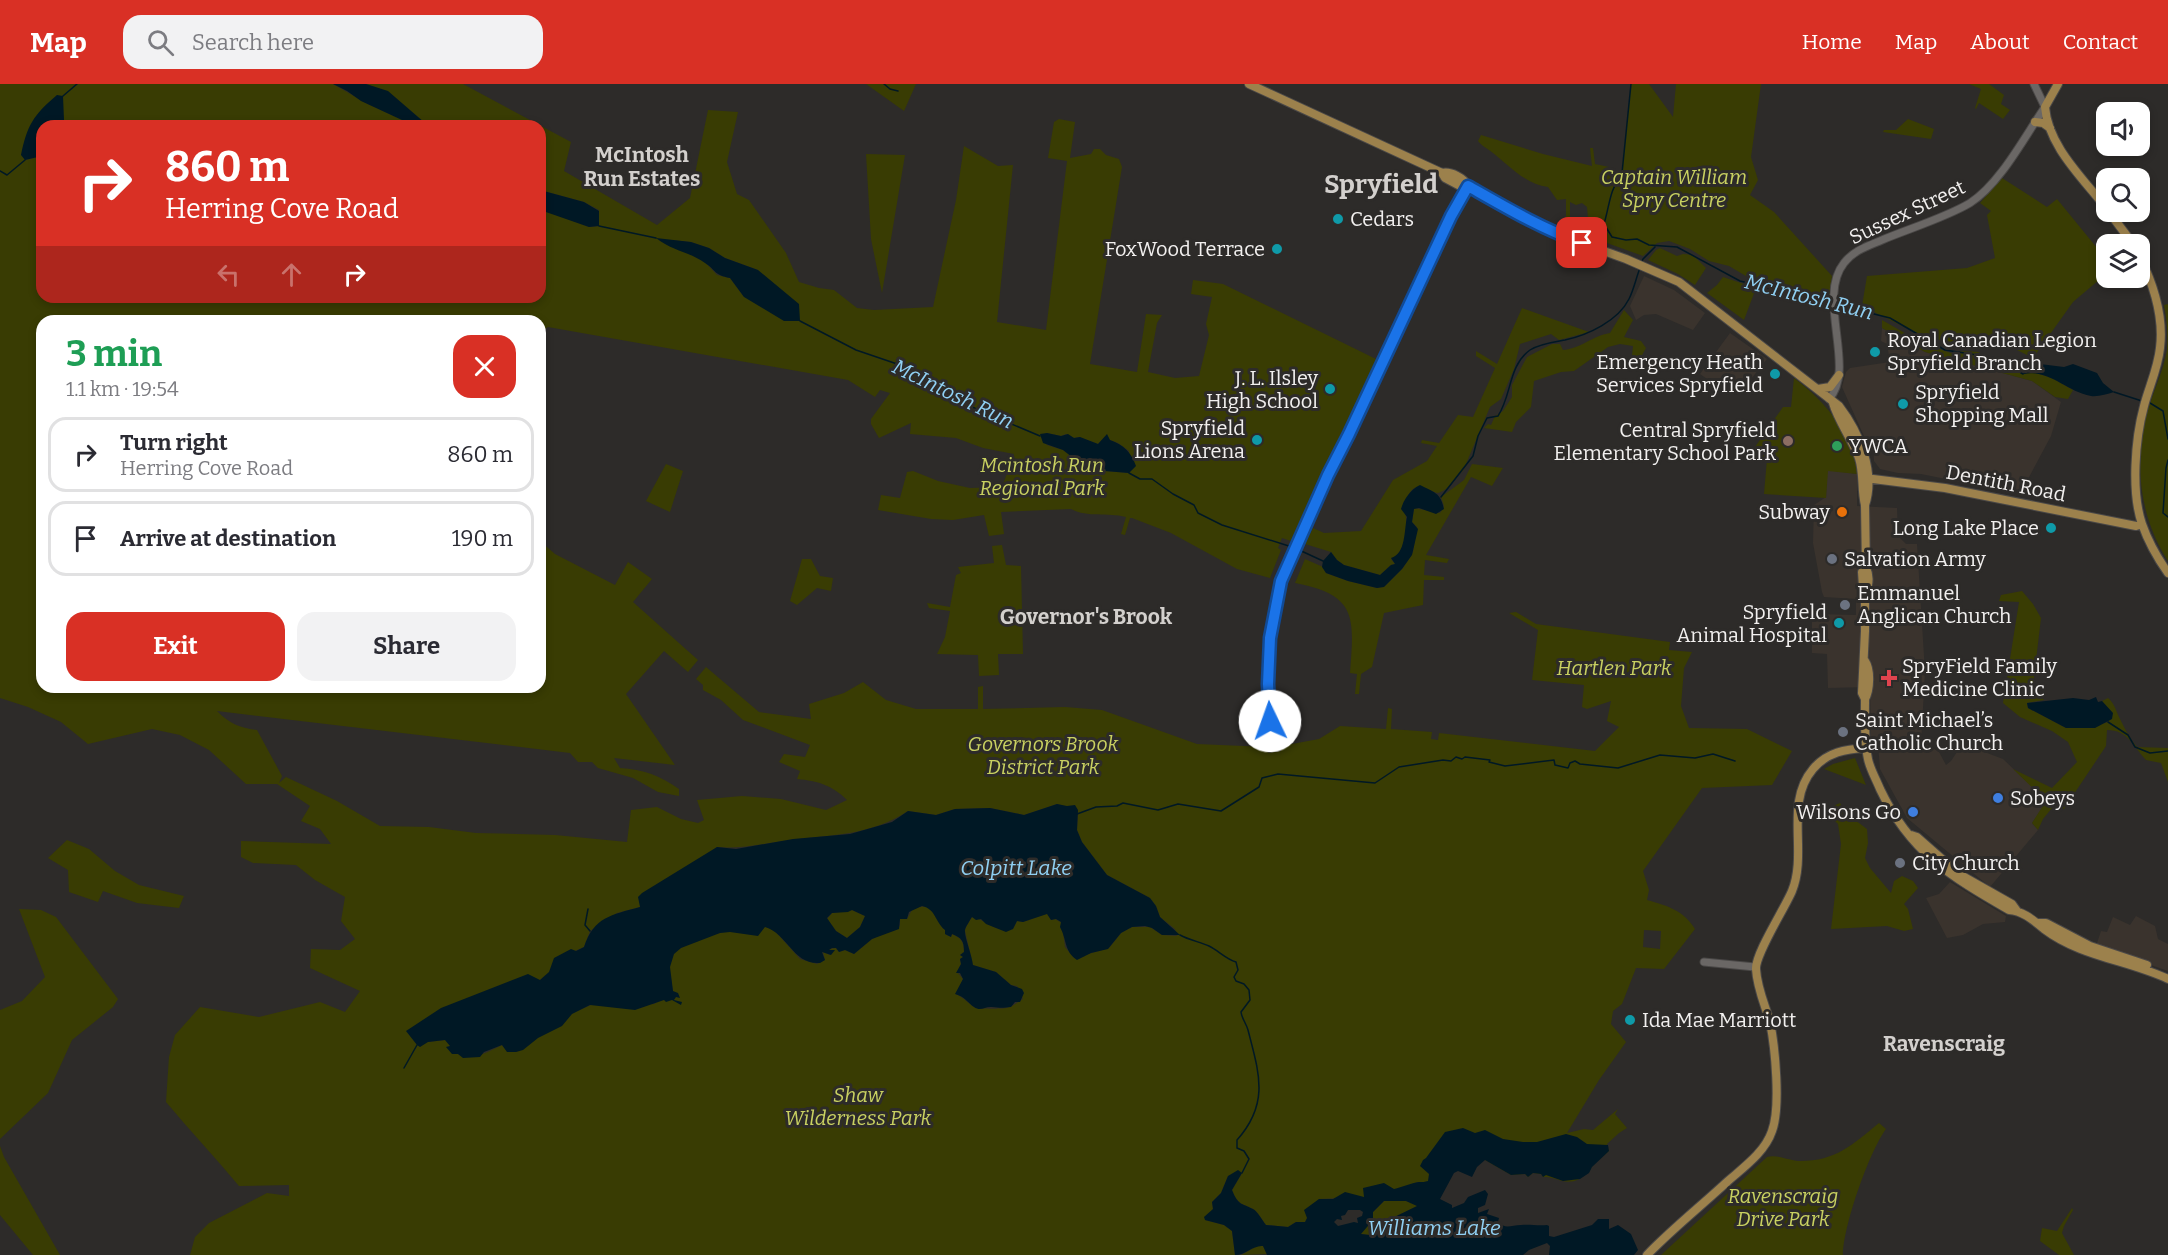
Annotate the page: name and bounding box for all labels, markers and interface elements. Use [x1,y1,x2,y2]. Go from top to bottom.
search box [123,15,543,69]
text: Map [30,26,87,59]
icon: search [144,26,177,59]
text: Search here [192,29,314,56]
text: Home [1802,29,1862,55]
text: Map [1895,29,1937,55]
text: About [1970,29,2030,55]
text: Contact [2063,29,2138,55]
map controls [2096,102,2150,288]
button: sound [2096,102,2150,156]
text: 860 m [165,142,289,192]
district label: McIntosh Run Estates [584,142,700,192]
icon: right [66,144,144,222]
park label: Captain William Spry Centre [1601,165,1747,212]
button: search [2096,168,2150,222]
district label: Spryfield [1324,169,1438,200]
street label: Sussex Street [1845,175,1969,249]
text: Herring Cove Road [165,193,399,225]
place label: Cedars [1350,207,1414,231]
marker: Cedars [1331,212,1345,226]
pin [1556,217,1607,268]
icon: arrive [1565,226,1598,259]
button: layers [2096,234,2150,288]
place label: FoxWood Terrace [1105,237,1265,261]
marker: FoxWood Terrace [1270,242,1284,256]
icon: left [212,258,245,291]
icon: ahead [275,258,308,291]
icon: right [338,258,371,291]
water label: McIntosh Run [1742,268,1876,326]
place label: Royal Canadian Legion Spryfield Branch [1887,328,2097,375]
text: 3 min [66,332,162,376]
button: close [453,335,516,398]
marker: Royal Canadian Legion Spryfield Branch [1868,345,1882,359]
place label: Emergency Heath Services Spryfield [1596,350,1764,397]
water label: McIntosh Run [888,353,1018,435]
place label: J. L. Ilsley High School [1206,366,1318,413]
marker: Emergency Heath Services Spryfield [1768,367,1782,381]
text: 1.1 km · 19:54 [66,377,179,401]
place label: Spryfield Shopping Mall [1915,380,2049,427]
marker: J. L. Ilsley High School [1323,382,1337,396]
marker: Spryfield Shopping Mall [1896,397,1910,411]
place label: Spryfield Lions Arena [1134,416,1245,463]
place label: Central Spryfield Elementary School Park [1554,418,1777,465]
text: Turn right [120,429,228,456]
marker: Spryfield Lions Arena [1250,433,1264,447]
marker: Central Spryfield Elementary School Park [1781,434,1795,448]
place label: YWCA [1849,434,1909,458]
icon: right [69,438,102,471]
marker: YWCA [1830,439,1844,453]
text: 860 m [447,441,513,468]
park label: Mcintosh Run Regional Park [979,453,1105,500]
text: Herring Cove Road [120,456,293,480]
street label: Dentith Road [1944,460,2068,506]
place label: Subway [1758,500,1830,524]
marker: Subway [1835,505,1849,519]
place label: Long Lake Place [1893,516,2039,540]
marker: Long Lake Place [2044,521,2058,535]
icon: arrive [69,522,102,555]
text: Arrive at destination [120,525,336,552]
text: 190 m [452,525,513,552]
place label: Salvation Army [1844,547,1986,571]
marker: Salvation Army [1825,552,1839,566]
place label: Emmanuel Anglican Church [1857,581,2012,628]
marker: Emmanuel Anglican Church [1838,598,1852,612]
place label: Spryfield Animal Hospital [1677,600,1827,647]
district label: Governor's Brook [1000,604,1173,630]
button: Exit [66,612,285,681]
button: Share [297,612,516,681]
marker: Spryfield Animal Hospital [1832,616,1846,630]
place label: SpryField Family Medicine Clinic [1902,654,2057,701]
park label: Hartlen Park [1557,656,1672,680]
marker: SpryField Family Medicine Clinic [1880,669,1898,687]
position arrow [1238,689,1302,753]
place label: Saint Michael’s Catholic Church [1855,708,2004,755]
marker: Saint Michael’s Catholic Church [1836,725,1850,739]
park label: Governors Brook District Park [968,732,1119,779]
place label: Sobeys [2010,786,2075,810]
marker: Sobeys [1991,791,2005,805]
place label: Wilsons Go [1796,800,1901,824]
marker: Wilsons Go [1906,805,1920,819]
place label: City Church [1912,851,2020,875]
water label: Colpitt Lake [960,855,1072,881]
marker: City Church [1893,856,1907,870]
place label: Ida Mae Marriott [1642,1008,1796,1032]
marker: Ida Mae Marriott [1623,1013,1637,1027]
district label: Ravenscraig [1883,1031,2005,1057]
park label: Shaw Wilderness Park [785,1083,932,1130]
park label: Ravenscraig Drive Park [1728,1184,1838,1231]
water label: Williams Lake [1367,1215,1501,1241]

